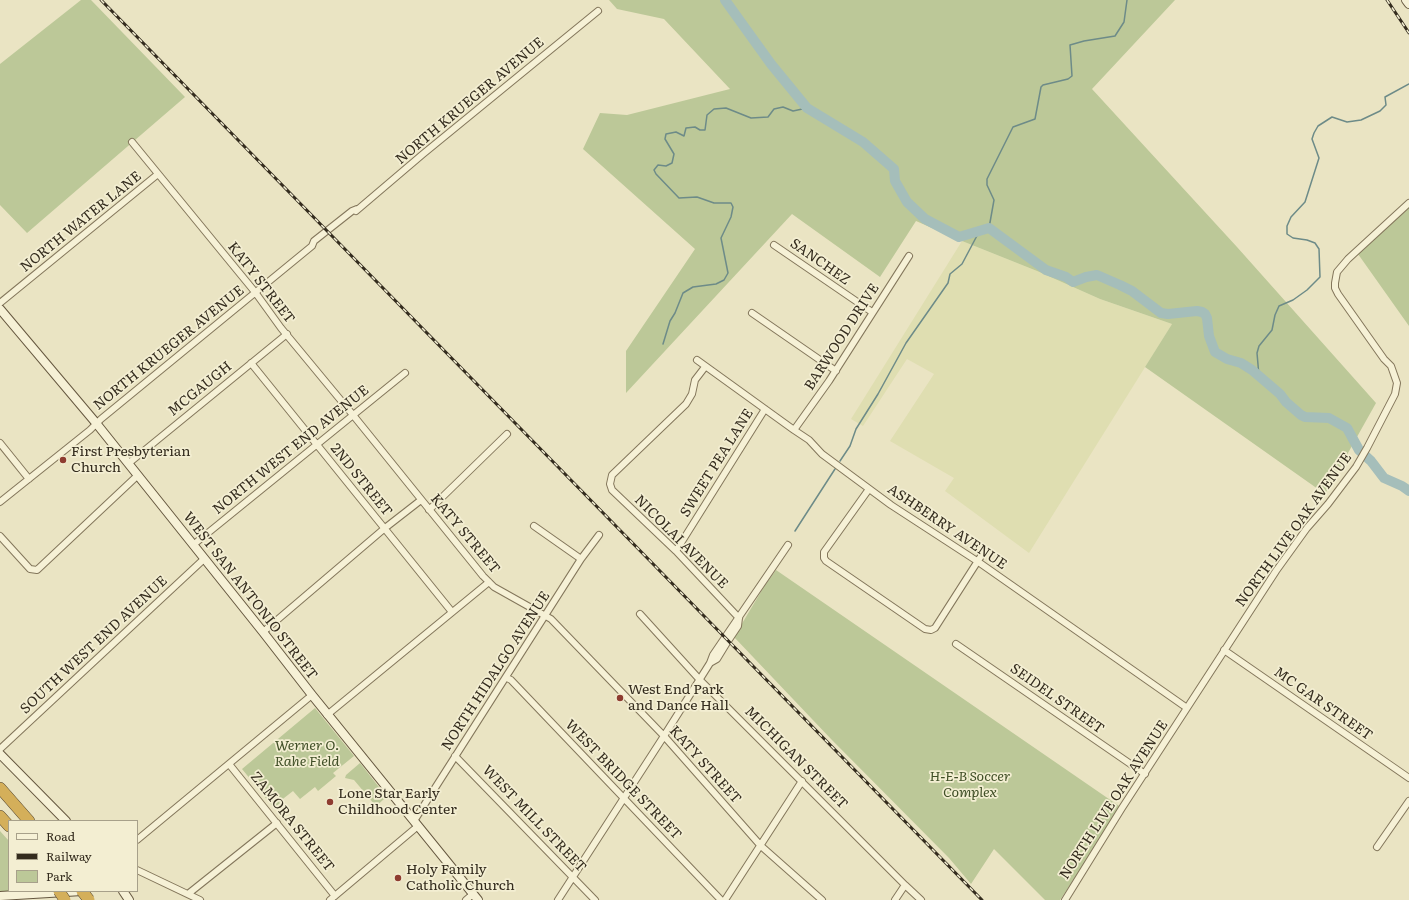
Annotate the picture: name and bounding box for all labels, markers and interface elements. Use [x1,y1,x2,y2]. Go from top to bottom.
street label: NORTH KRUEGER AVENUE [392,34,548,168]
street label: NORTH WATER LANE [17,168,145,276]
street label: SANCHEZ [787,235,853,289]
street label: KATY STREET [224,239,298,327]
street label: BARWOOD DRIVE [801,280,883,394]
street label: NORTH KRUEGER AVENUE [90,282,248,414]
street label: MCGAUGH [165,358,235,420]
street label: NORTH WEST END AVENUE [210,382,372,518]
street label: SWEET PEA LANE [677,406,757,520]
street label: 2ND STREET [327,440,395,520]
place label: First Presbyterian Church [71,444,191,476]
street label: NORTH LIVE OAK AVENUE [1232,450,1356,610]
marker: First Presbyterian Church [58,455,68,465]
street label: ASHBERRY AVENUE [884,481,1010,573]
street label: KATY STREET [427,491,503,577]
street label: NICOLAI AVENUE [631,492,731,592]
street label: WEST SAN ANTONIO STREET [179,509,321,683]
street label: SOUTH WEST END AVENUE [17,572,171,718]
street label: NORTH HIDALGO AVENUE [438,588,554,754]
street label: SEIDEL STREET [1007,660,1107,738]
street label: MC GAR STREET [1270,664,1376,744]
place label: West End Park and Dance Hall [628,682,729,714]
marker: West End Park and Dance Hall [615,693,625,703]
street label: MICHIGAN STREET [741,703,851,813]
street label: WEST BRIDGE STREET [561,717,685,843]
street label: NORTH LIVE OAK AVENUE [1056,717,1172,883]
street label: KATY STREET [666,723,744,807]
park label: Werner O. Rahe Field [275,738,339,770]
street label: WEST MILL STREET [479,762,589,876]
street label: ZAMORA STREET [247,769,337,875]
park label: H-E-B Soccer Complex [930,769,1010,802]
place label: Lone Star Early Childhood Center [338,786,457,818]
marker: Lone Star Early Childhood Center [325,797,335,807]
legend [8,820,138,892]
text: Road [46,827,75,845]
text: Railway [46,847,92,865]
place label: Holy Family Catholic Church [406,862,515,894]
text: Park [46,867,72,885]
marker: Holy Family Catholic Church [393,873,403,883]

